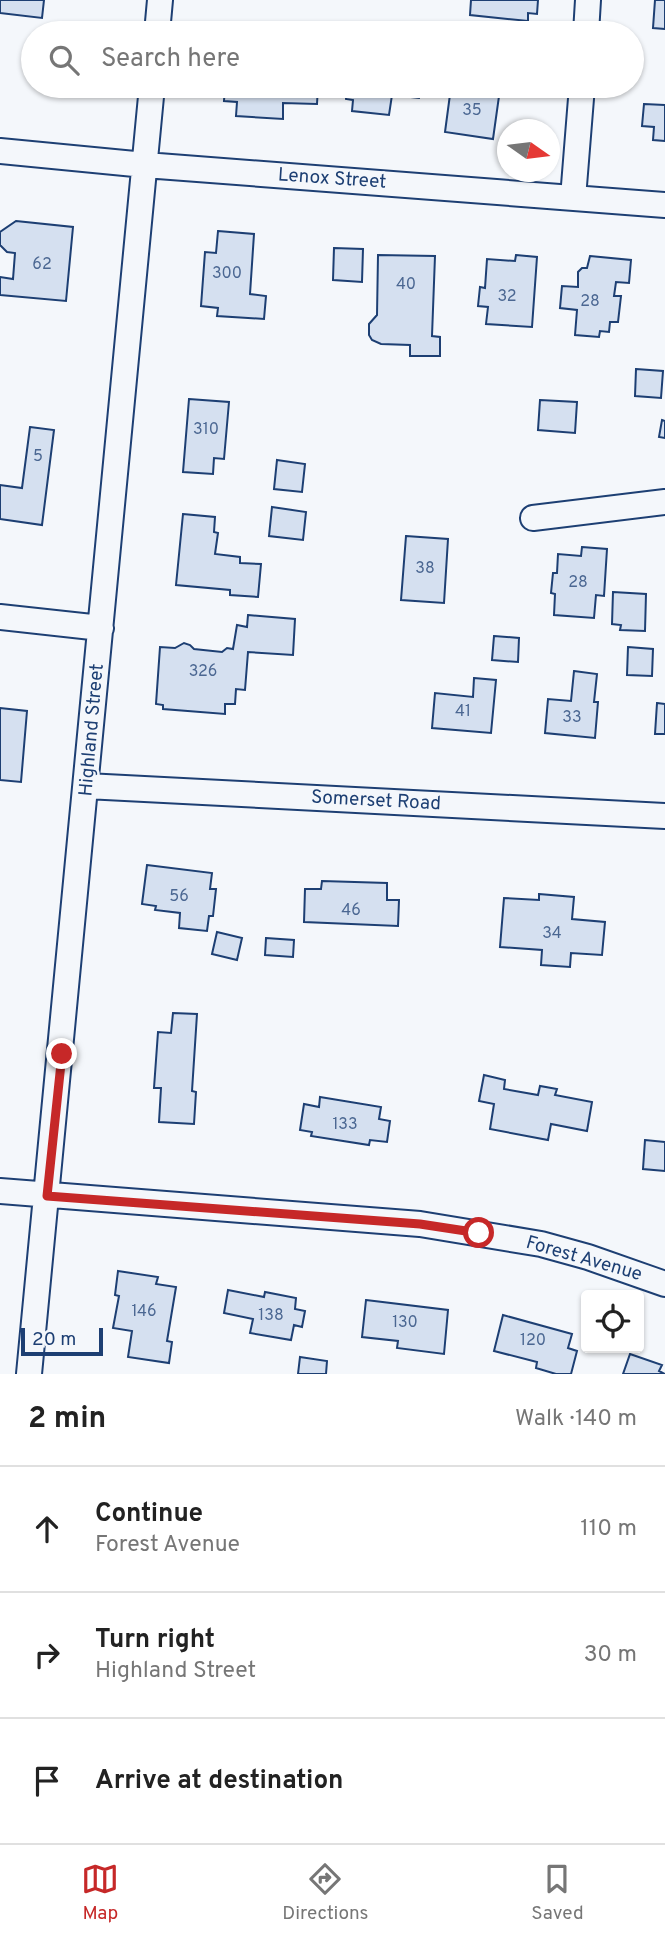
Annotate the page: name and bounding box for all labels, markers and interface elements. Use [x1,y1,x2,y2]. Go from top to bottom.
search box [21,21,644,98]
icon: search [45,41,83,79]
text: Search here [101,43,240,76]
house number: 35 [462,101,482,121]
north arrow [497,119,560,182]
street label: Lenox Street [277,163,387,195]
house number: 62 [32,255,52,275]
house number: 300 [212,264,242,284]
house number: 40 [396,275,416,295]
house number: 32 [497,287,517,307]
house number: 28 [580,292,600,312]
house number: 310 [193,420,219,440]
house number: 5 [33,447,43,467]
house number: 38 [415,559,435,579]
house number: 28 [568,573,588,593]
house number: 326 [189,662,217,682]
street label: Highland Street [74,663,110,797]
house number: 41 [455,702,471,722]
house number: 33 [562,708,582,728]
street label: Somerset Road [310,786,442,816]
house number: 56 [169,887,189,907]
house number: 46 [341,901,361,921]
house number: 34 [542,924,562,944]
route end [46,1038,77,1069]
house number: 133 [332,1115,358,1135]
route start [463,1217,494,1248]
street label: Forest Avenue [523,1231,645,1287]
map controls [581,1290,644,1353]
button: locate [581,1290,644,1353]
house number: 146 [131,1302,157,1322]
house number: 138 [258,1306,284,1326]
house number: 130 [392,1313,418,1333]
scale bar [21,1325,103,1357]
text: 20 m [32,1328,76,1352]
house number: 120 [520,1331,546,1351]
text: 2 min [28,1401,106,1438]
text: Walk · 140 m [515,1405,637,1434]
text: Continue [95,1498,203,1531]
icon: ahead [28,1510,66,1548]
text: 110 m [580,1515,637,1544]
text: Forest Avenue [95,1531,240,1560]
text: Turn right [95,1624,215,1657]
icon: right [28,1636,66,1674]
text: 30 m [584,1641,637,1670]
text: Highland Street [95,1657,256,1686]
icon: arrive [28,1762,66,1800]
text: Arrive at destination [95,1765,343,1798]
tab: Map [81,1860,119,1926]
tab: Directions [282,1860,369,1926]
tab: Saved [531,1860,584,1926]

